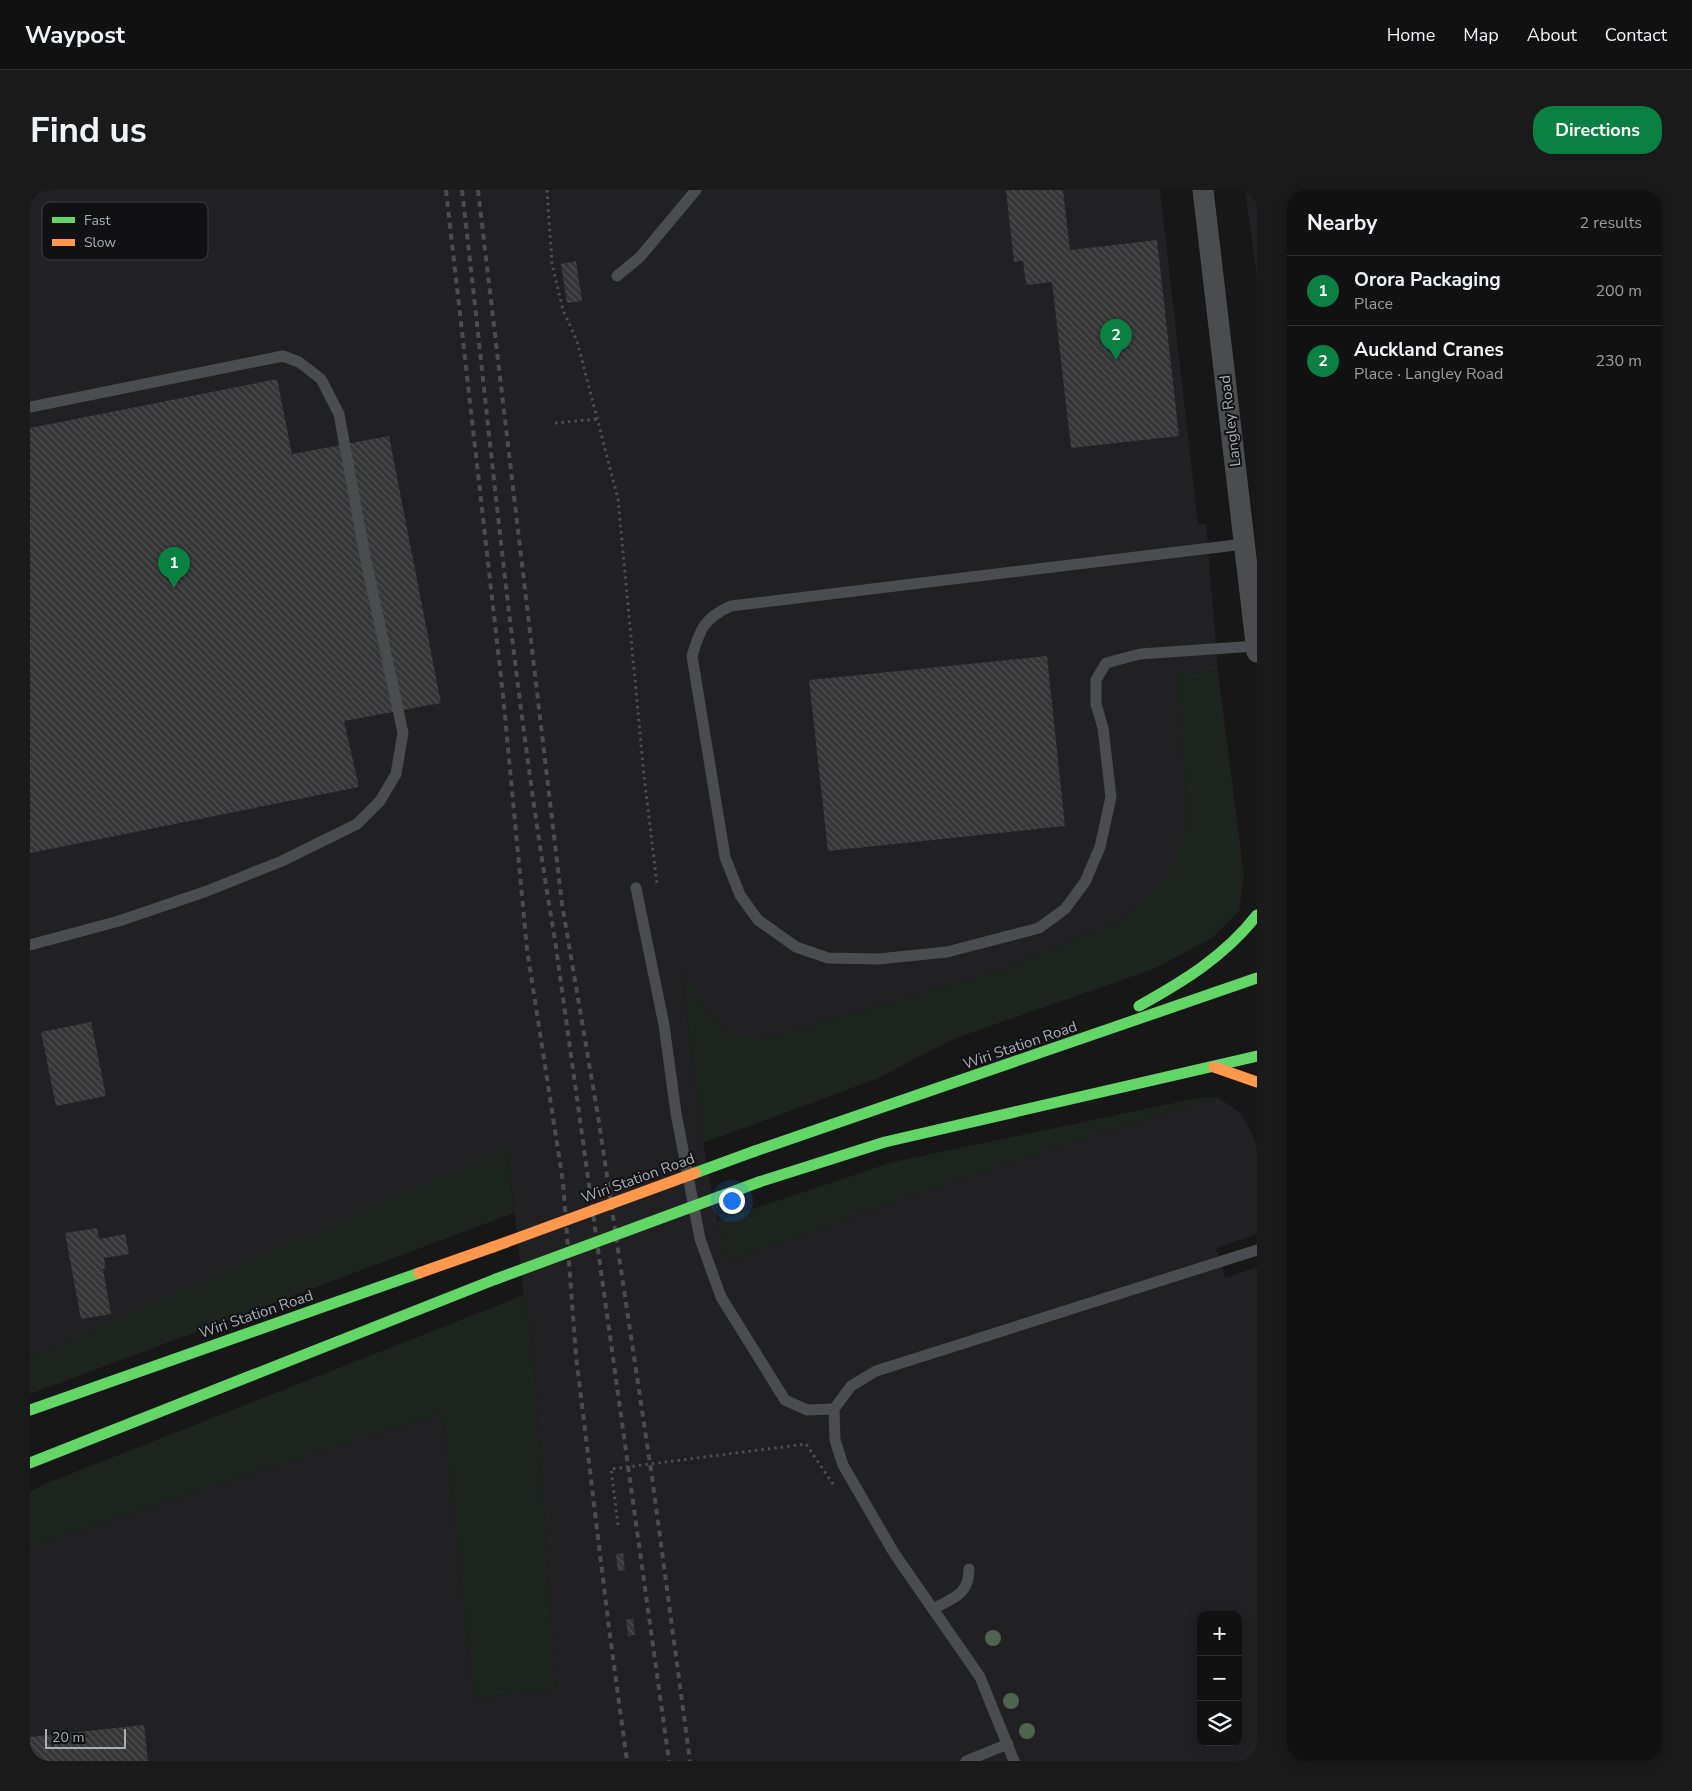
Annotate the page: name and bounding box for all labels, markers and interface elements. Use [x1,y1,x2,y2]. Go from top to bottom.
text: Waypost [25,19,125,51]
text: Home [1387,23,1435,47]
text: Map [1463,23,1499,47]
text: About [1527,23,1577,47]
text: Contact [1605,23,1667,47]
button: Directions [1533,106,1662,154]
text: Find us [30,107,147,154]
legend [42,202,208,260]
text: Nearby [1307,209,1377,237]
text: Fast [84,211,110,230]
text: 2 results [1580,212,1642,234]
text: Slow [84,233,116,252]
text: Orora Packaging [1354,267,1501,293]
text: 1 [1318,280,1328,302]
text: 200 m [1595,280,1642,302]
text: Place [1354,293,1393,315]
pin: 2 [1100,319,1132,360]
text: Auckland Cranes [1354,337,1504,363]
text: 2 [1318,350,1328,372]
text: 230 m [1595,350,1642,372]
text: Place · Langley Road [1354,363,1503,385]
street label: Langley Road [1214,374,1246,468]
pin: 1 [158,547,190,588]
street label: Wiri Station Road [960,1016,1080,1074]
street label: Wiri Station Road [578,1148,698,1208]
your location [719,1188,745,1214]
street label: Wiri Station Road [196,1285,316,1343]
map controls [1197,1611,1242,1746]
button: + [1197,1611,1242,1656]
button: − [1197,1656,1242,1701]
button: layers [1197,1701,1242,1746]
scale bar [45,1726,126,1749]
text: 20 m [52,1728,84,1747]

